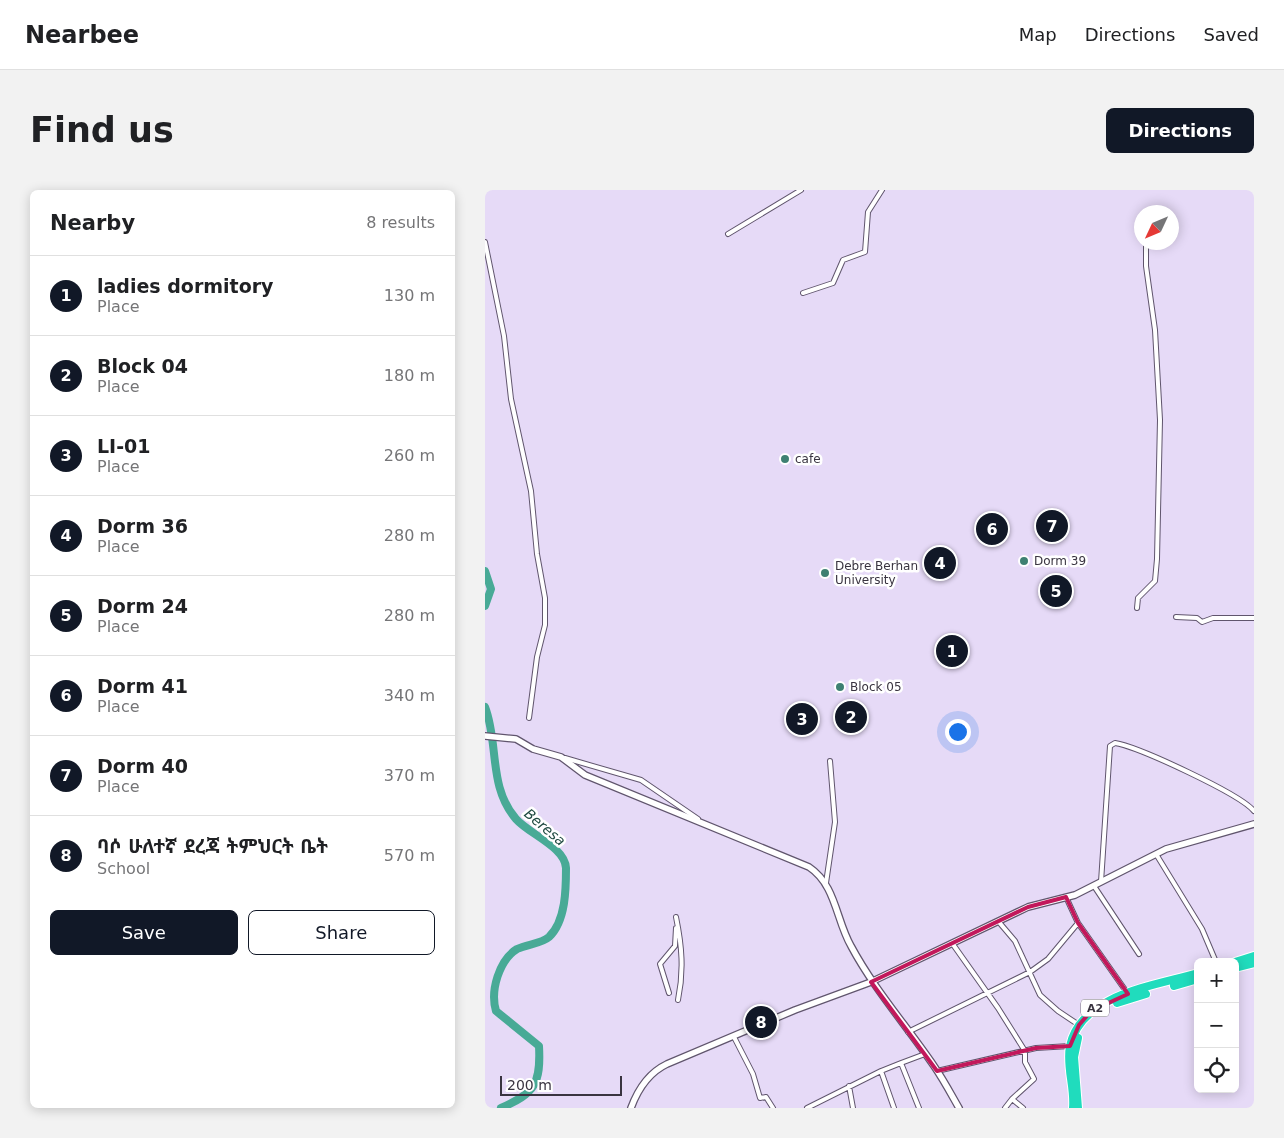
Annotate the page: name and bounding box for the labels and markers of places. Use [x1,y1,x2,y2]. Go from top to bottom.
place label: cafe [795,452,821,466]
marker: cafe [779,453,791,465]
pin: 7 [1036,507,1068,545]
pin: 6 [976,510,1008,548]
pin: 4 [924,544,956,582]
place label: Dorm 39 [1034,554,1086,568]
marker: Dorm 39 [1018,555,1030,567]
place label: Debre Berhan University [835,559,918,587]
marker: Debre Berhan University [819,567,831,579]
pin: 5 [1040,572,1072,610]
pin: 1 [936,632,968,670]
place label: Block 05 [850,680,902,694]
marker: Block 05 [834,681,846,693]
pin: 2 [835,698,867,736]
pin: 3 [786,700,818,738]
pin: 8 [745,1003,777,1041]

